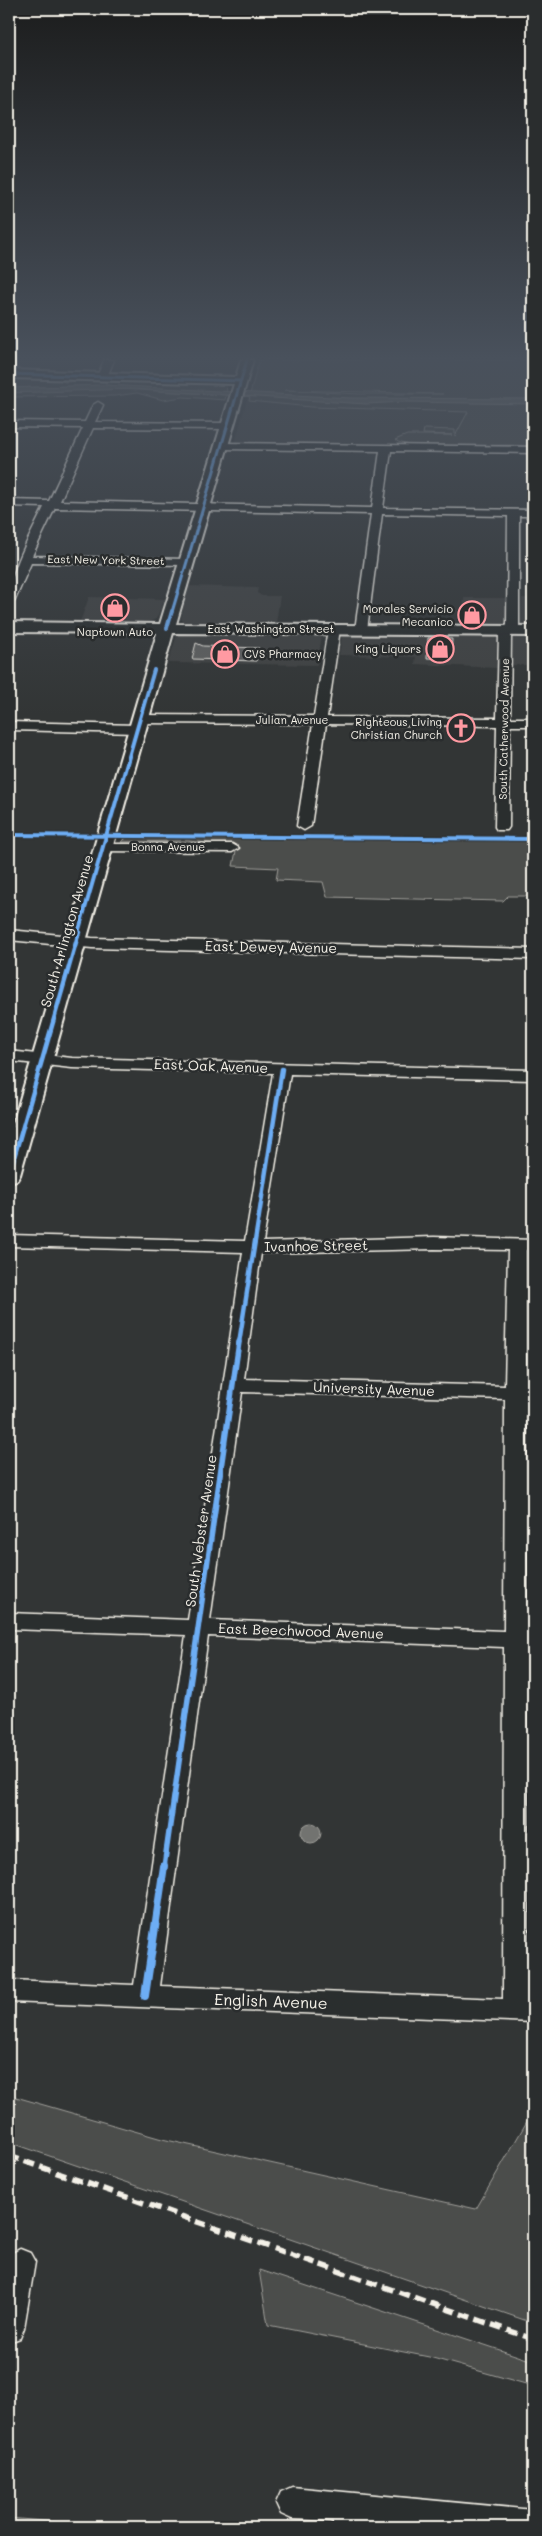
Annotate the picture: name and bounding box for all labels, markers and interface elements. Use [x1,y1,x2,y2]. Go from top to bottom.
street label: East New York Street [47,551,165,568]
shop icon: Naptown Auto [100,593,130,623]
shop icon: Morales Servicio Mecanico [457,600,487,630]
place label: Morales Servicio Mecanico [363,601,453,629]
street label: East Washington Street [208,621,335,636]
place label: Naptown Auto [77,624,154,639]
shop icon: King Liquors [425,634,455,664]
shop icon: CVS Pharmacy [210,639,240,669]
place label: King Liquors [355,641,421,656]
place label: CVS Pharmacy [244,646,322,661]
street label: South Catherwood Avenue [495,658,512,800]
street label: Julian Avenue [256,712,329,727]
church icon: Righteous Living Christian Church [446,713,476,743]
place label: Righteous Living Christian Church [351,714,442,742]
street label: Bonna Avenue [131,839,205,854]
street label: South Arlington Avenue [36,852,97,1009]
street label: East Dewey Avenue [205,936,337,957]
street label: East Oak Avenue [154,1054,268,1077]
street label: Ivanhoe Street [264,1235,368,1256]
street label: University Avenue [313,1377,435,1400]
street label: South Webster Avenue [180,1453,221,1608]
street label: East Beechwood Avenue [218,1618,384,1643]
street label: English Avenue [214,1988,328,2013]

